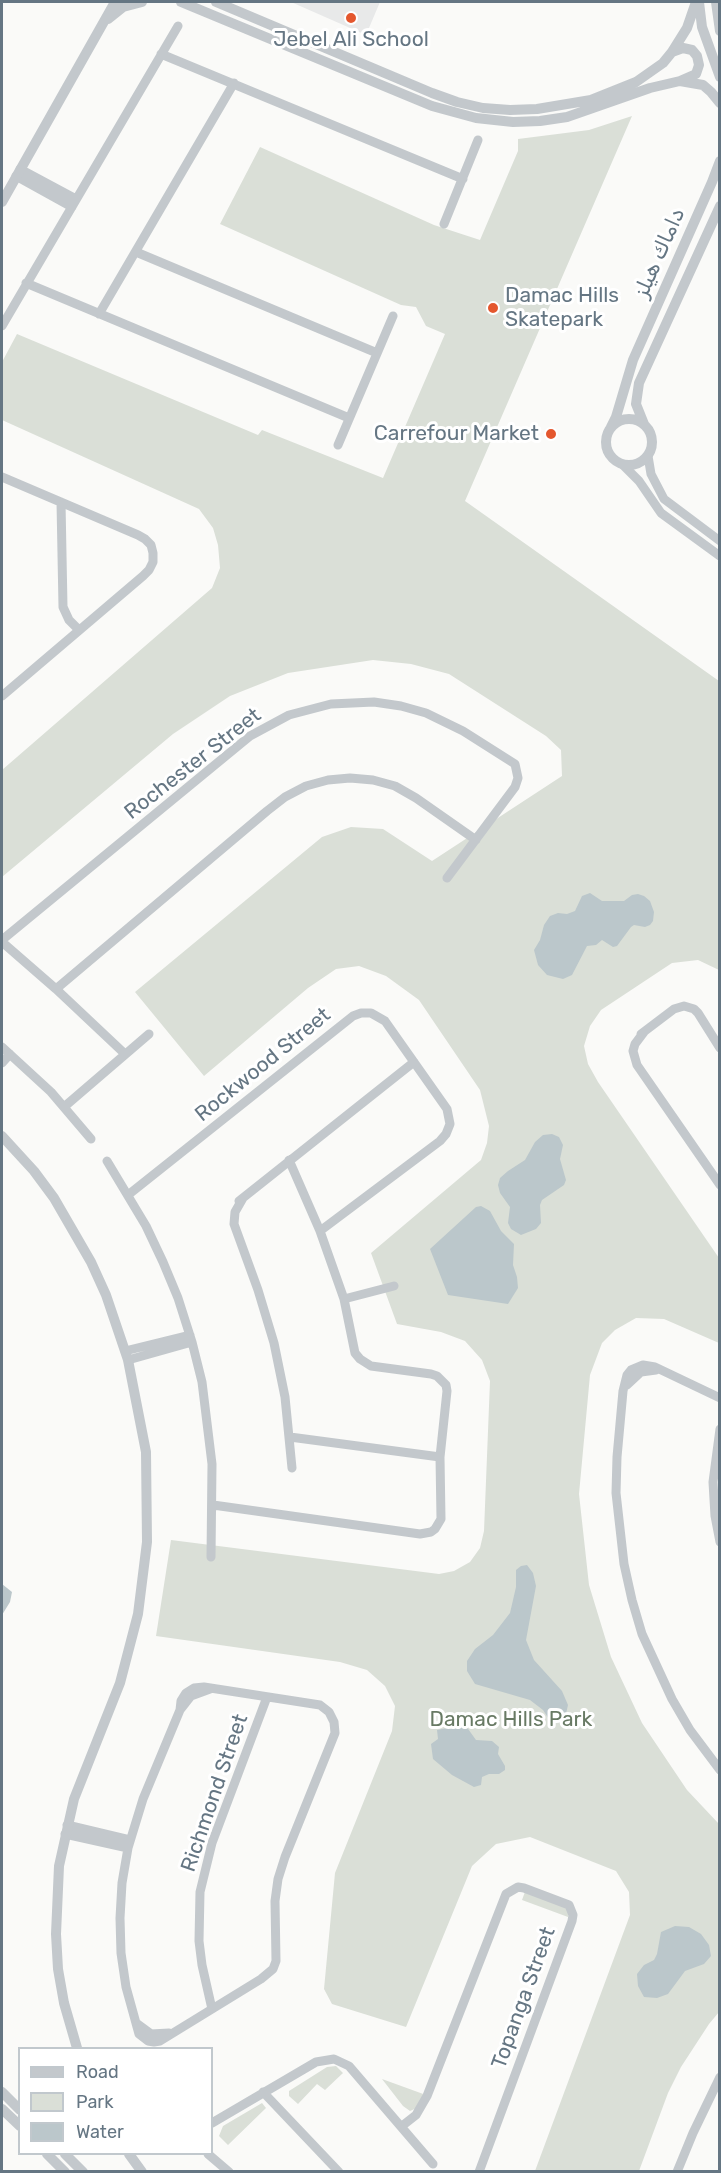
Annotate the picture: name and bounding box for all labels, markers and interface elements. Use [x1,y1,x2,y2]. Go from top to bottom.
marker: Jebel Ali School [344,11,358,25]
place label: Jebel Ali School [273,27,429,53]
street label: داماك هيلز [629,204,691,302]
place label: Damac Hills Skatepark [505,283,619,333]
marker: Damac Hills Skatepark [486,301,500,315]
place label: Carrefour Market [374,421,539,447]
marker: Carrefour Market [544,427,558,441]
street label: Rochester Street [120,703,266,825]
street label: Rockwood Street [190,1003,336,1127]
park label: Damac Hills Park [430,1707,592,1733]
street label: Richmond Street [176,1711,254,1875]
street label: Topanga Street [487,1924,561,2072]
legend [18,2047,213,2155]
text: Road [76,2061,119,2083]
text: Park [76,2091,113,2113]
text: Water [76,2121,124,2143]

